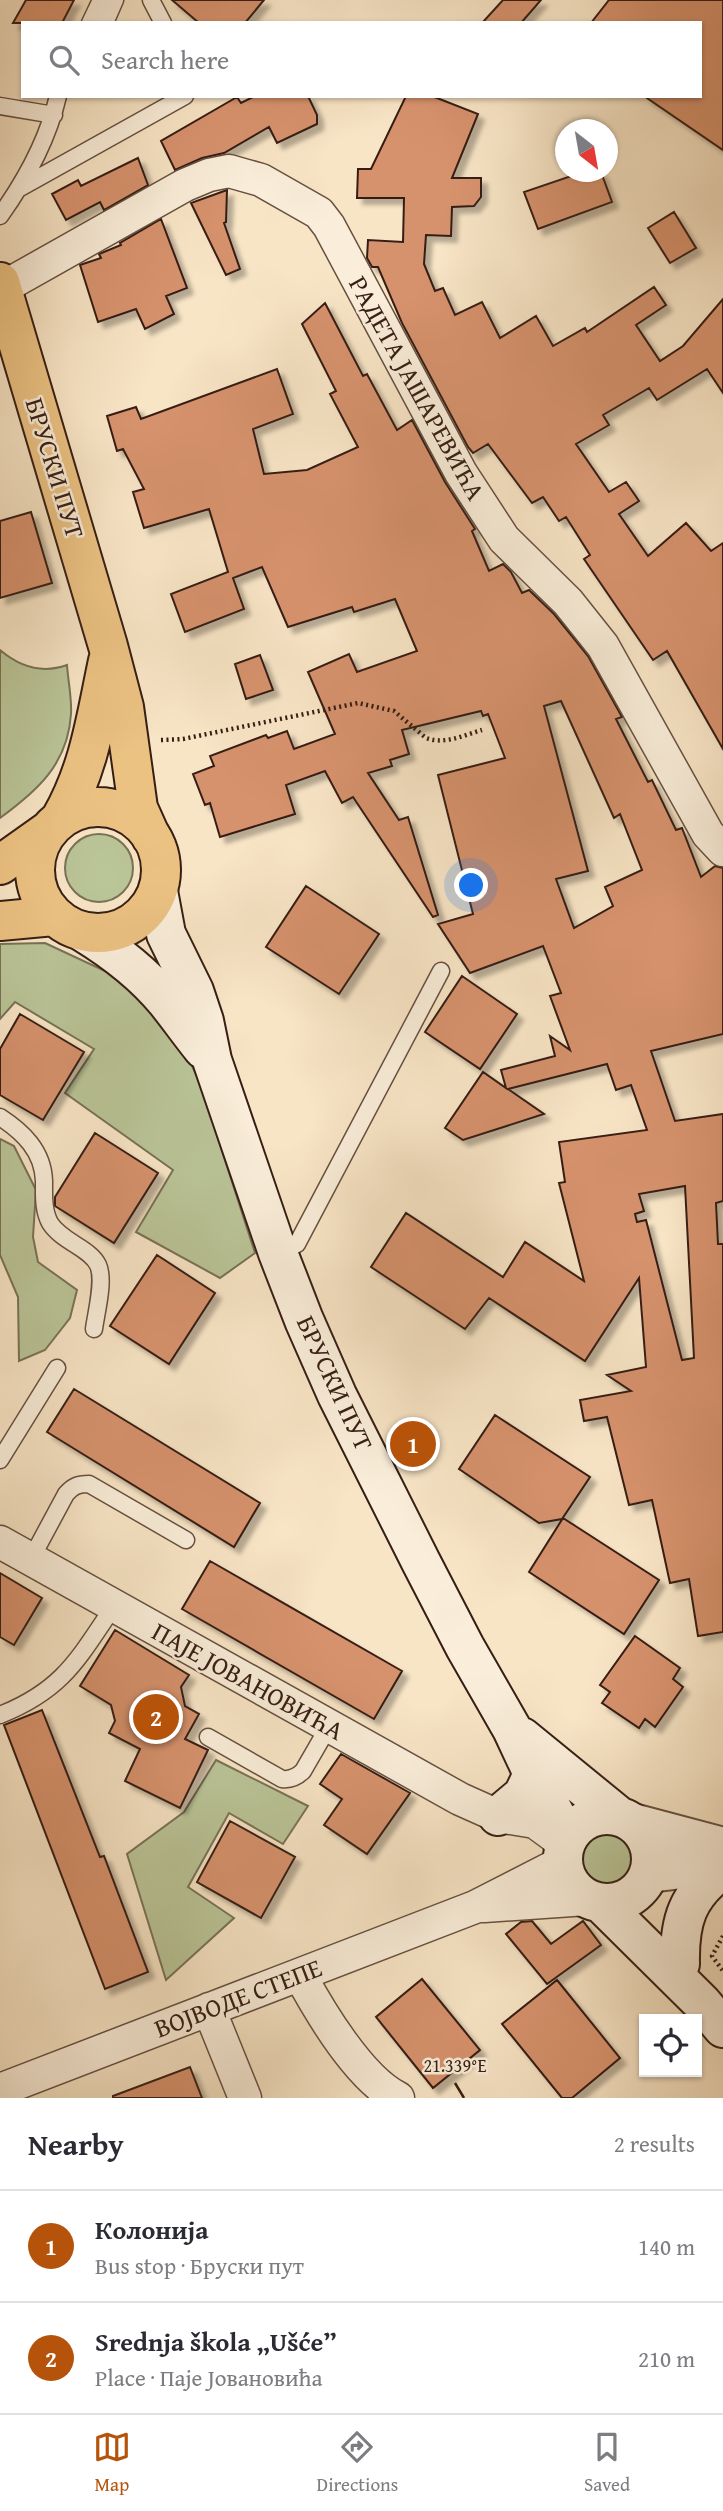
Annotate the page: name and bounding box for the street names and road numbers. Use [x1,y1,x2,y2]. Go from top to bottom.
street label: РАДЕТА ЈАШАРЕВИЋА [339,268,496,507]
street label: БРУСКИ ПУТ [16,393,95,543]
street label: БРУСКИ ПУТ [287,1309,384,1457]
street label: ПАЈЕ ЈОВАНОВИЋА [145,1612,352,1750]
street label: ВОЈВОДЕ СТЕПЕ [148,1948,327,2047]

